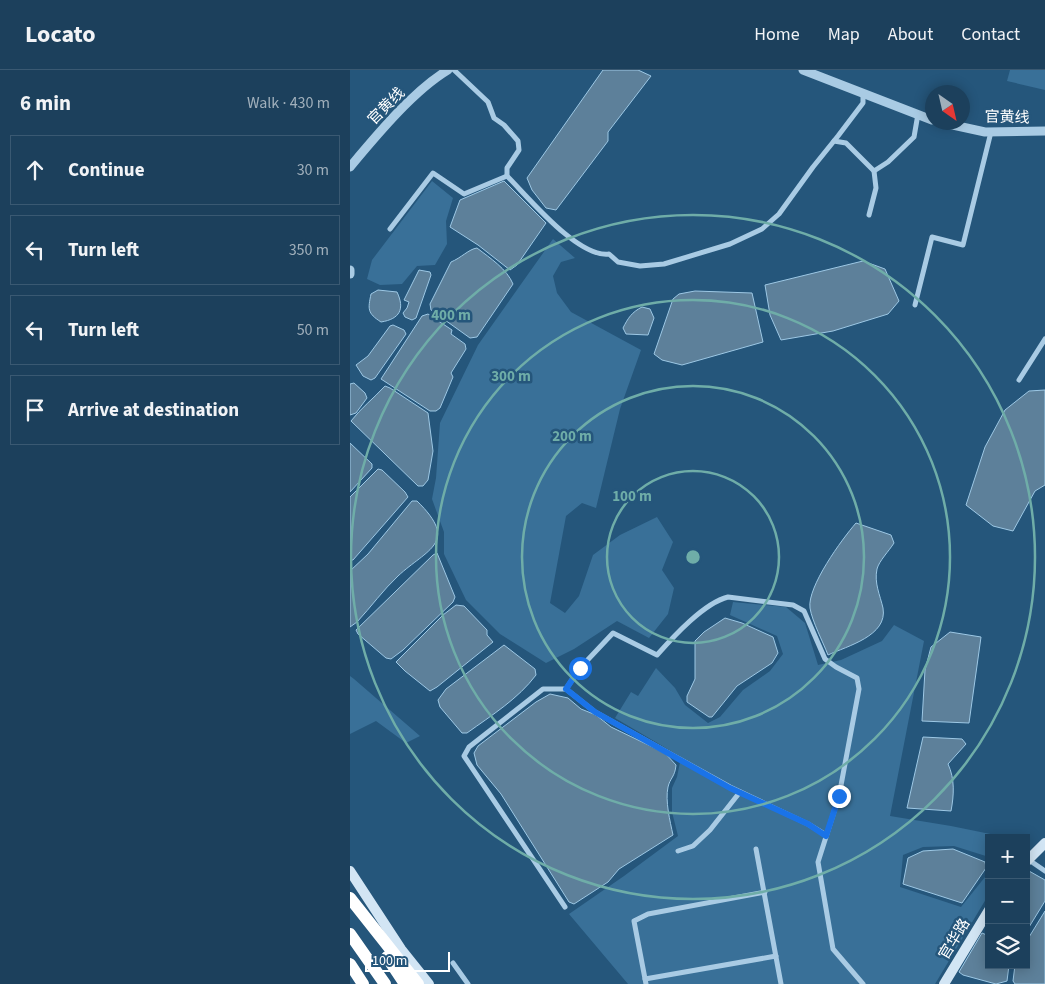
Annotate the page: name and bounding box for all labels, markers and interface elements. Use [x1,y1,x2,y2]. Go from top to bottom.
text: Locato [25,17,96,52]
text: Home [754,22,800,47]
text: Map [828,22,860,47]
text: About [888,22,933,47]
text: Contact [961,22,1020,47]
street label: 官黄线 [363,83,410,130]
north arrow [925,85,970,130]
text: 6 min [20,88,71,118]
text: Walk · 430 m [247,92,330,114]
street label: 官黄线 [984,107,1030,128]
icon: ahead [21,156,49,184]
text: Continue [68,157,145,184]
text: 30 m [297,159,329,181]
icon: left [21,236,49,264]
text: Turn left [68,237,139,264]
text: 350 m [289,239,329,261]
text: 400 m [431,305,471,326]
icon: left [21,316,49,344]
text: Turn left [68,317,139,344]
text: 50 m [297,319,329,341]
text: 300 m [491,366,531,387]
icon: arrive [21,396,49,424]
text: Arrive at destination [68,397,239,424]
text: 200 m [552,426,592,447]
text: 100 m [612,486,652,507]
centre of rings [684,548,702,566]
route start [569,657,592,680]
route end [828,785,851,808]
map controls [985,834,1030,969]
button: + [985,834,1030,879]
button: − [985,879,1030,924]
street label: 官华路 [934,915,975,964]
button: layers [985,924,1030,969]
scale bar [365,949,450,972]
text: 100 m [372,951,407,971]

